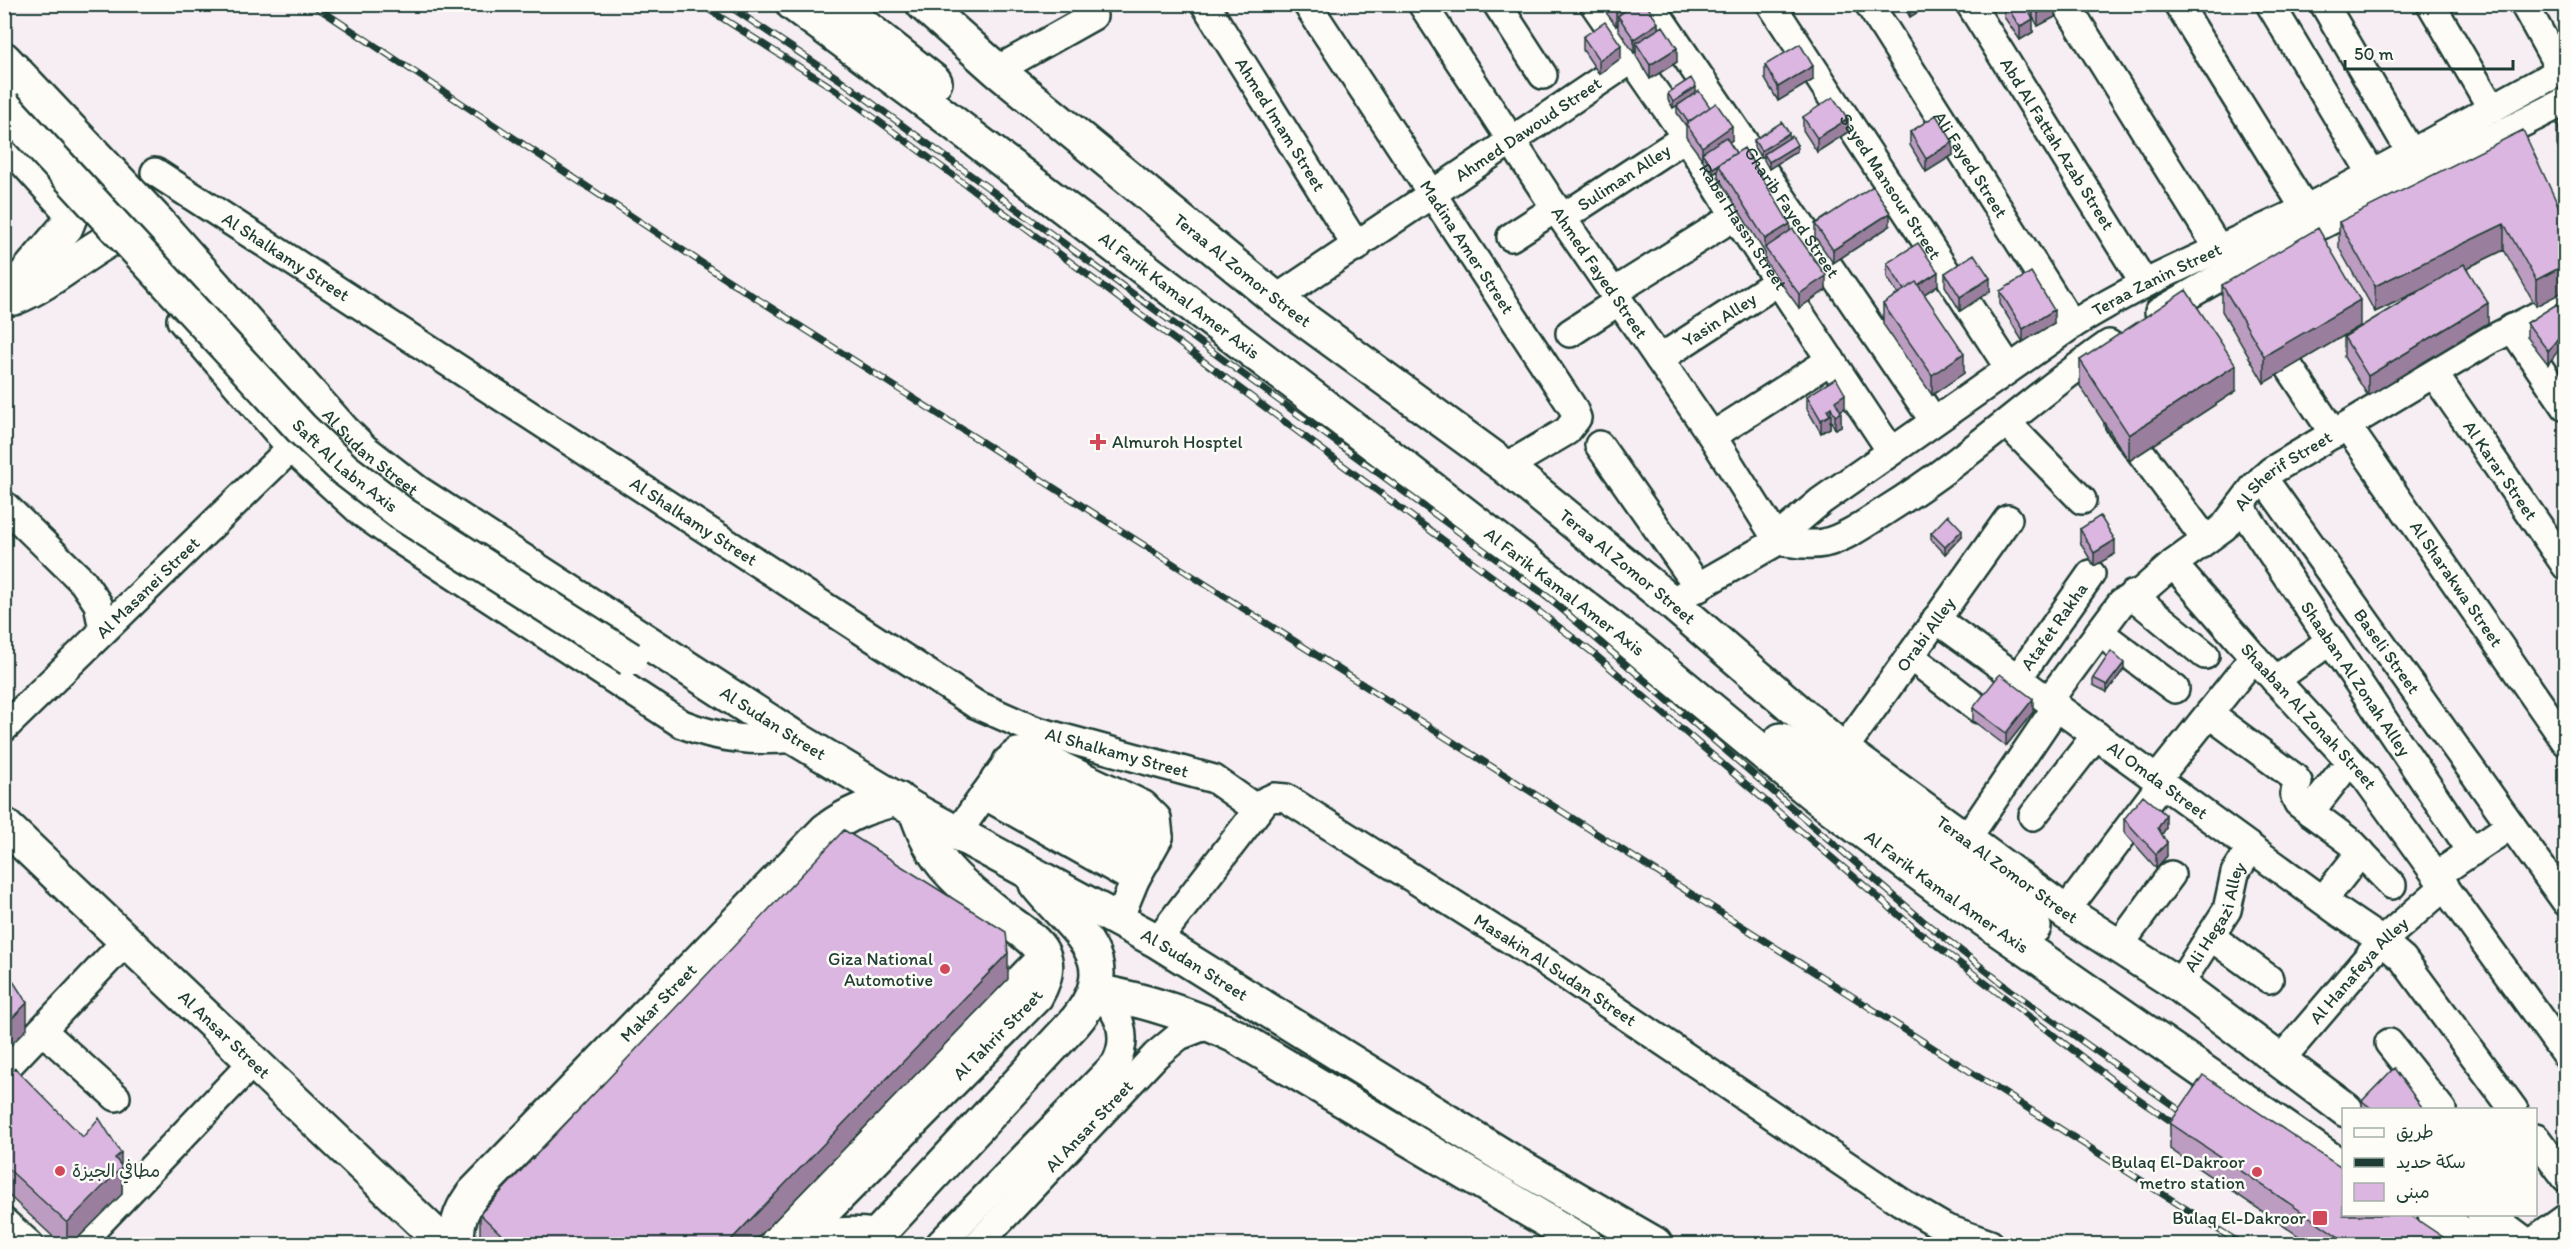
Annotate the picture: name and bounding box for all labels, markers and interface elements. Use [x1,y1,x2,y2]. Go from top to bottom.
scale bar [2345,33,2513,71]
text: 50 m [2354,43,2394,65]
street label: Ahmed Imam Street [1230,53,1330,196]
street label: Abd Al Fattah Azab Street [1995,54,2119,234]
street label: Ahmed Dawoud Street [1451,72,1606,186]
street label: Ali Fayed Street [1929,107,2013,222]
street label: Sayed Mansour Street [1835,109,1946,264]
street label: Suliman Alley [1573,139,1675,216]
street label: Gharib Fayed Street [1739,143,1844,282]
street label: Rabei Hassn Street [1694,159,1792,295]
street label: Madina Amer Street [1415,176,1519,318]
street label: Ahmed Fayed Street [1547,203,1653,343]
street label: Al Shalkamy Street [218,208,354,306]
street label: Teraa Al Zomor Street [1169,209,1316,332]
street label: Al Farik Kamal Amer Axis [1094,227,1264,364]
street label: Teraa Zanin Street [2088,238,2225,321]
street label: Yasin Alley [1678,287,1761,352]
street label: Al Sudan Street [318,404,423,501]
street label: Saft Al Labn Axis [287,414,402,517]
street label: Al Karar Street [2458,416,2542,525]
street label: Al Sherif Street [2229,426,2336,515]
place label: Almuroh Hosptel [1112,431,1243,453]
marker: Almuroh Hosptel [1089,433,1107,451]
street label: Al Shalkamy Street [626,472,762,571]
street label: Teraa Al Zomor Street [1555,504,1700,629]
street label: Al Sharakwa Street [2405,517,2508,651]
street label: Al Farik Kamal Amer Axis [1480,523,1649,661]
street label: Al Masanei Street [91,532,205,643]
street label: Atafet Rakha [2016,578,2093,675]
street label: Orabi Alley [1891,592,1960,676]
street label: Shaaban Al Zonah Alley [2296,597,2416,761]
street label: Baseli Street [2349,605,2425,698]
street label: Shaaban Al Zonah Street [2236,639,2382,794]
street label: Al Sudan Street [716,681,830,765]
street label: Al Shalkamy Street [1043,723,1191,783]
street label: Al Omda Street [2103,736,2212,824]
street label: Teraa Al Zomor Street [1932,811,2082,929]
street label: Al Farik Kamal Amer Axis [1860,825,2033,958]
street label: Ali Hegazi Alley [2179,857,2251,976]
street label: Masakin Al Sudan Street [1470,909,1641,1031]
street label: Al Hanafeya Alley [2305,912,2413,1029]
street label: Al Sudan Street [1137,924,1252,1006]
place label: Giza National Automotive [828,948,933,991]
street label: Makar Street [615,959,701,1047]
marker: Giza National Automotive [938,962,952,976]
street label: Al Ansar Street [174,986,275,1083]
street label: Al Tahrir Street [948,986,1048,1085]
street label: Al Ansar Street [1040,1075,1138,1177]
legend [2342,1108,2537,1216]
text: طريق [2396,1121,2434,1143]
place label: Bulaq El-Dakroor metro station [2111,1151,2246,1194]
text: سكة حديد [2396,1151,2466,1173]
place label: مطافي الجيزة [72,1159,160,1184]
marker: مطافي الجيزة [53,1164,67,1178]
marker: Bulaq El-Dakroor metro station [2250,1165,2264,1179]
text: مبنى [2396,1181,2430,1203]
place label: Bulaq El-Dakroor [2172,1207,2307,1229]
marker: Bulaq El-Dakroor [2311,1209,2329,1227]

